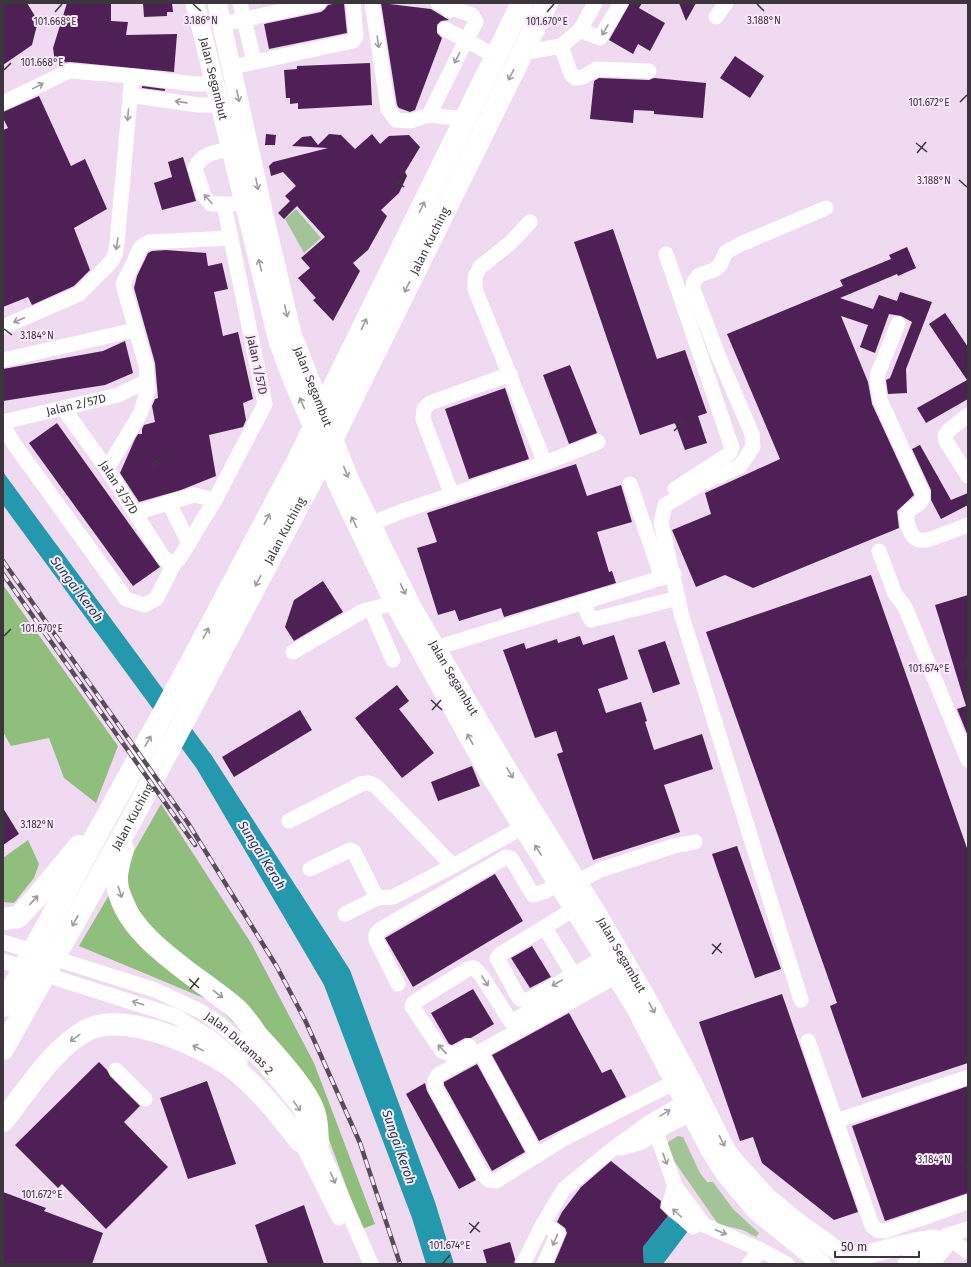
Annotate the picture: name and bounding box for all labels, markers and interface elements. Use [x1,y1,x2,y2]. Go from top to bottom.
text: 3.186°N [184,15,218,27]
text: 3.188°N [747,15,781,27]
text: 101.668°E [33,16,77,28]
text: 101.670°E [526,16,568,28]
one-way arrow [601,24,609,36]
one-way arrow [374,35,382,48]
street label: Jalan Segambut [197,36,231,122]
one-way arrow [453,52,460,64]
text: 101.668°E [20,57,64,69]
one-way arrow [507,69,514,81]
one-way arrow [32,82,44,89]
one-way arrow [235,89,243,102]
text: 101.672°E [908,97,950,109]
one-way arrow [175,98,188,106]
one-way arrow [125,108,132,121]
text: 3.188°N [917,175,951,187]
one-way arrow [254,177,262,190]
one-way arrow [203,194,212,204]
one-way arrow [418,202,426,214]
street label: Jalan Kuching [407,204,453,277]
one-way arrow [113,237,121,250]
one-way arrow [255,259,263,272]
one-way arrow [403,281,410,293]
one-way arrow [283,304,291,317]
one-way arrow [13,317,25,325]
one-way arrow [361,318,368,330]
text: 3.184°N [20,330,54,342]
street label: Jalan 1/57D [244,334,270,396]
street label: Jalan Segambut [291,345,335,429]
street label: Jalan 2/57D [45,391,108,419]
one-way arrow [297,397,305,409]
street label: Jalan 3/57D [96,458,141,517]
one-way arrow [343,465,351,477]
street label: Jalan Kuching [261,494,309,567]
one-way arrow [264,513,271,525]
one-way arrow [350,516,357,528]
water label: Sungai Keroh [47,553,106,625]
one-way arrow [254,575,262,587]
one-way arrow [400,583,407,595]
text: 101.670°E [21,623,63,635]
one-way arrow [203,628,210,640]
street label: Jalan Segambut [426,638,481,718]
text: 101.674°E [908,663,950,675]
one-way arrow [466,733,474,745]
one-way arrow [145,735,152,747]
one-way arrow [506,767,514,779]
street label: Jalan Kuching [109,780,157,853]
water label: Sungai Keroh [235,817,289,892]
text: 3.182°N [20,819,54,831]
one-way arrow [534,845,542,856]
one-way arrow [117,885,124,898]
one-way arrow [30,895,39,905]
one-way arrow [70,915,78,927]
street label: Jalan Segambut [594,915,649,996]
one-way arrow [482,975,490,987]
one-way arrow [551,980,563,988]
one-way arrow [212,989,223,998]
one-way arrow [131,999,144,1006]
one-way arrow [649,1002,657,1014]
street label: Jalan Dutamas 2 [202,1009,276,1077]
one-way arrow [70,1034,81,1042]
one-way arrow [192,1044,204,1051]
one-way arrow [437,1044,446,1054]
one-way arrow [293,1100,301,1111]
water label: Sungai Keroh [379,1107,419,1186]
one-way arrow [659,1109,670,1117]
one-way arrow [719,1135,726,1147]
one-way arrow [662,1152,670,1164]
text: 3.184°N [917,1154,951,1166]
one-way arrow [330,1172,338,1184]
text: 101.672°E [21,1189,63,1201]
one-way arrow [672,1208,683,1217]
one-way arrow [714,1229,726,1237]
scale bar [835,1233,919,1259]
one-way arrow [551,1234,558,1246]
text: 101.674°E [429,1240,471,1252]
text: 50 m [841,1240,867,1254]

